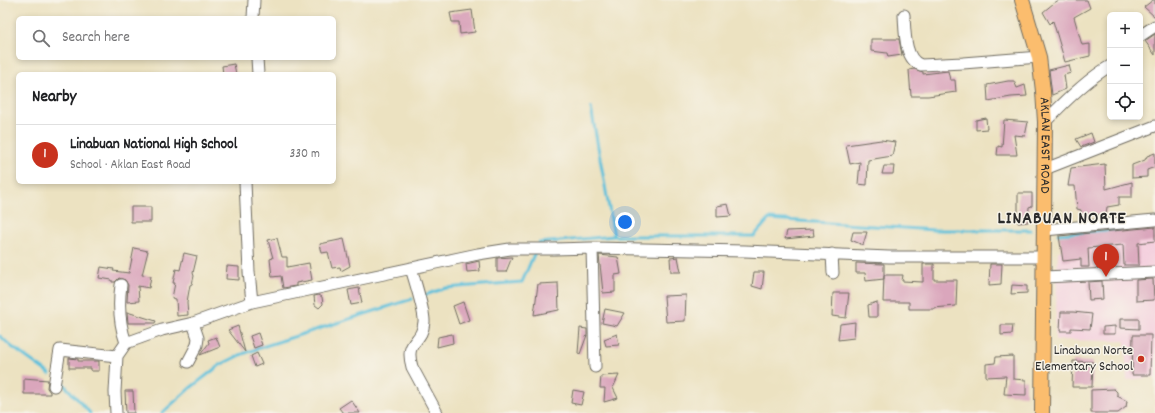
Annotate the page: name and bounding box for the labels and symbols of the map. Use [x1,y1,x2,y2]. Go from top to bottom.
street label: AKLAN EAST ROAD [1033,96,1055,194]
district label: LINABUAN NORTE [997,207,1127,232]
your location [615,212,635,232]
pin: 1 [1093,244,1119,277]
place label: Linabuan Norte Elementary School [1035,341,1134,377]
marker: Linabuan Norte Elementary School [1136,354,1146,364]

